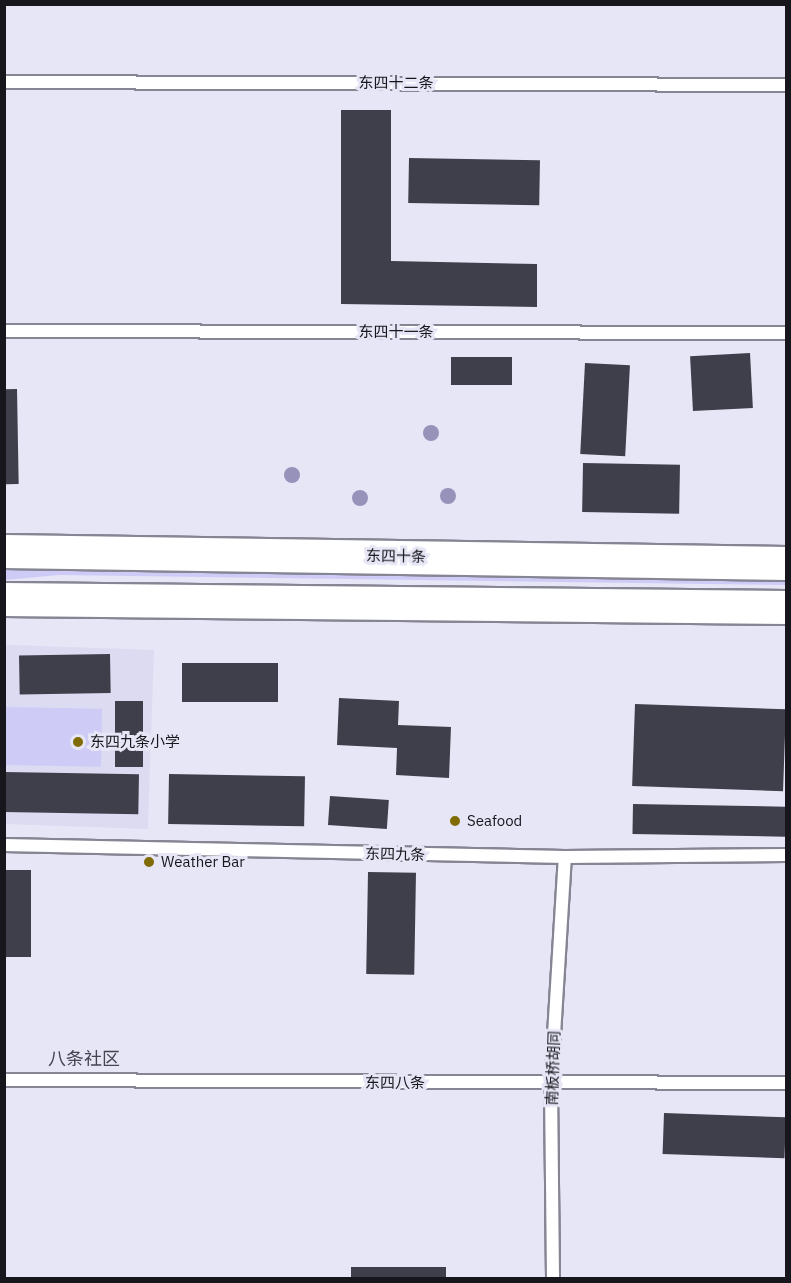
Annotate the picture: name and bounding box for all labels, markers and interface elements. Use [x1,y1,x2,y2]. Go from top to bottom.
street label: 东四十二条 [359,74,433,92]
street label: 东四十一条 [359,323,433,341]
street label: 东四十条 [366,546,426,566]
place label: 东四九条小学 [90,733,180,751]
marker: 东四九条小学 [71,735,85,749]
place label: Seafood [467,812,522,830]
marker: Seafood [448,814,462,828]
street label: 东四九条 [365,844,425,864]
place label: Weather Bar [161,853,245,871]
marker: Weather Bar [142,855,156,869]
street label: 南板桥胡同 [543,1030,563,1106]
district label: 八条社区 [48,1048,120,1070]
street label: 东四八条 [365,1074,425,1092]

